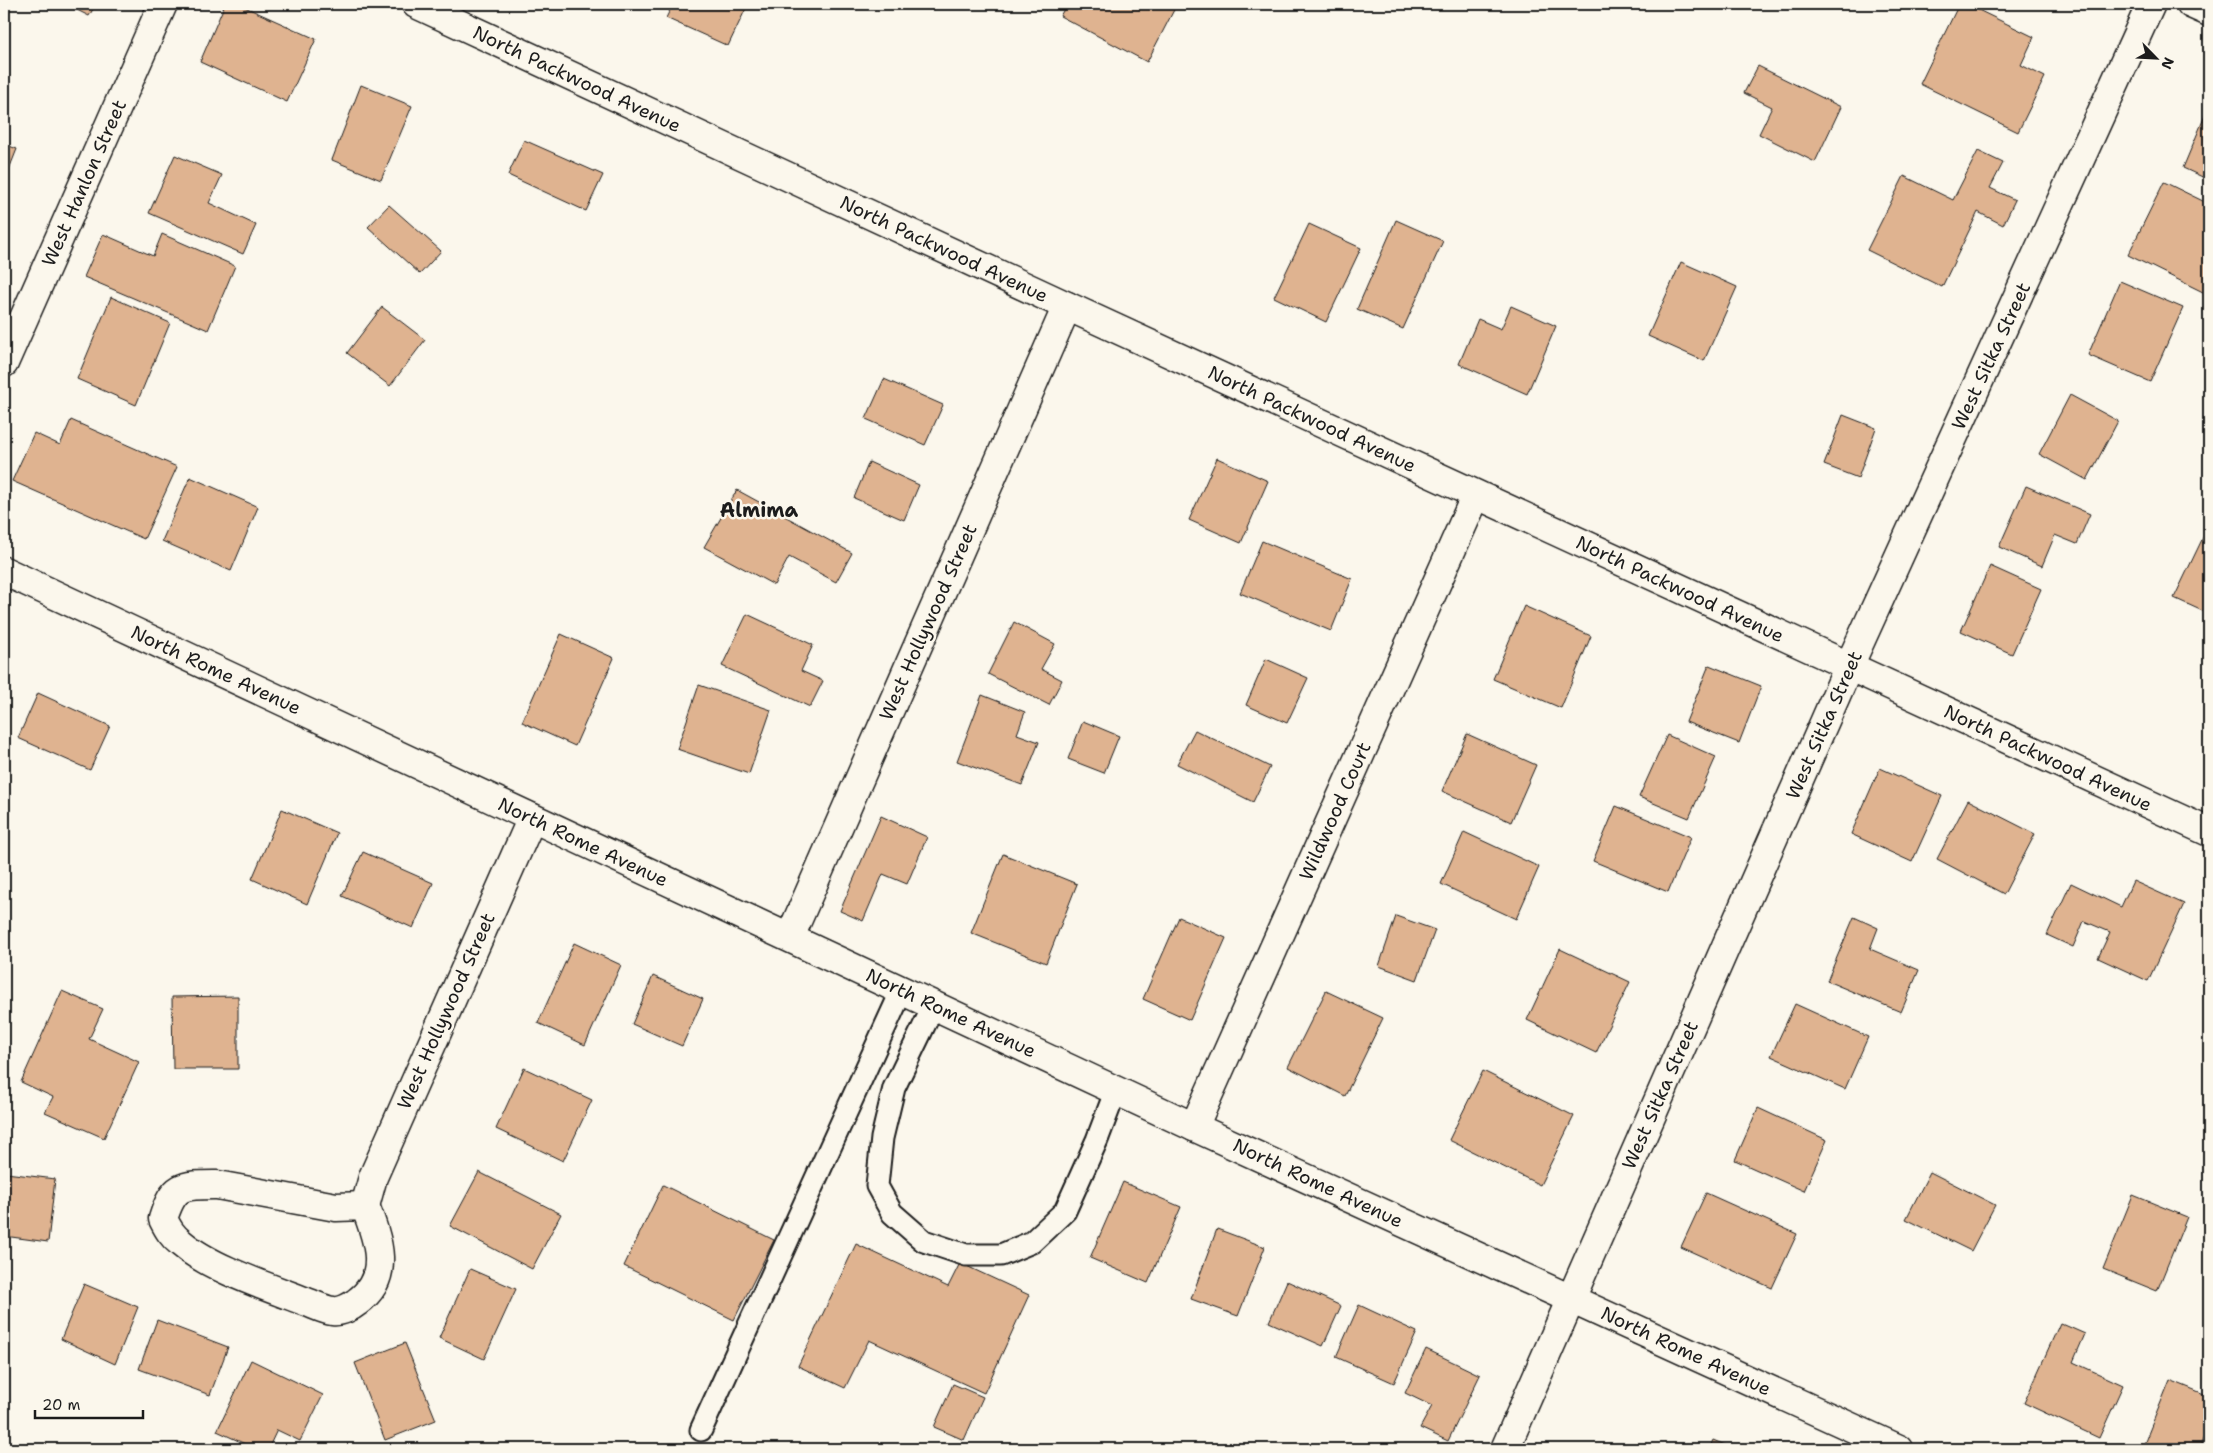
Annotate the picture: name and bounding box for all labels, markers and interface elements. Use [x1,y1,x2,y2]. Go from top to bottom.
street label: North Packwood Avenue [469,20,685,138]
north arrow [2130,32,2180,82]
text: N [2157,55,2178,72]
street label: West Hanlon Street [36,96,132,270]
street label: North Packwood Avenue [836,190,1052,308]
street label: West Sitka Street [1946,278,2036,434]
street label: North Packwood Avenue [1204,360,1420,478]
district label: Almima [720,497,799,523]
street label: West Hollywood Street [873,520,983,724]
street label: North Packwood Avenue [1572,530,1788,648]
street label: North Rome Avenue [127,620,305,720]
street label: West Sitka Street [1780,647,1868,803]
street label: North Packwood Avenue [1940,699,2156,817]
street label: Wildwood Court [1293,738,1377,884]
street label: North Rome Avenue [494,792,672,892]
street label: West Hollywood Street [391,909,501,1113]
street label: North Rome Avenue [862,963,1040,1063]
street label: West Sitka Street [1616,1017,1704,1173]
street label: North Rome Avenue [1229,1133,1407,1233]
street label: North Rome Avenue [1597,1301,1775,1401]
scale bar [35,1388,142,1420]
text: 20 m [42,1395,81,1415]

